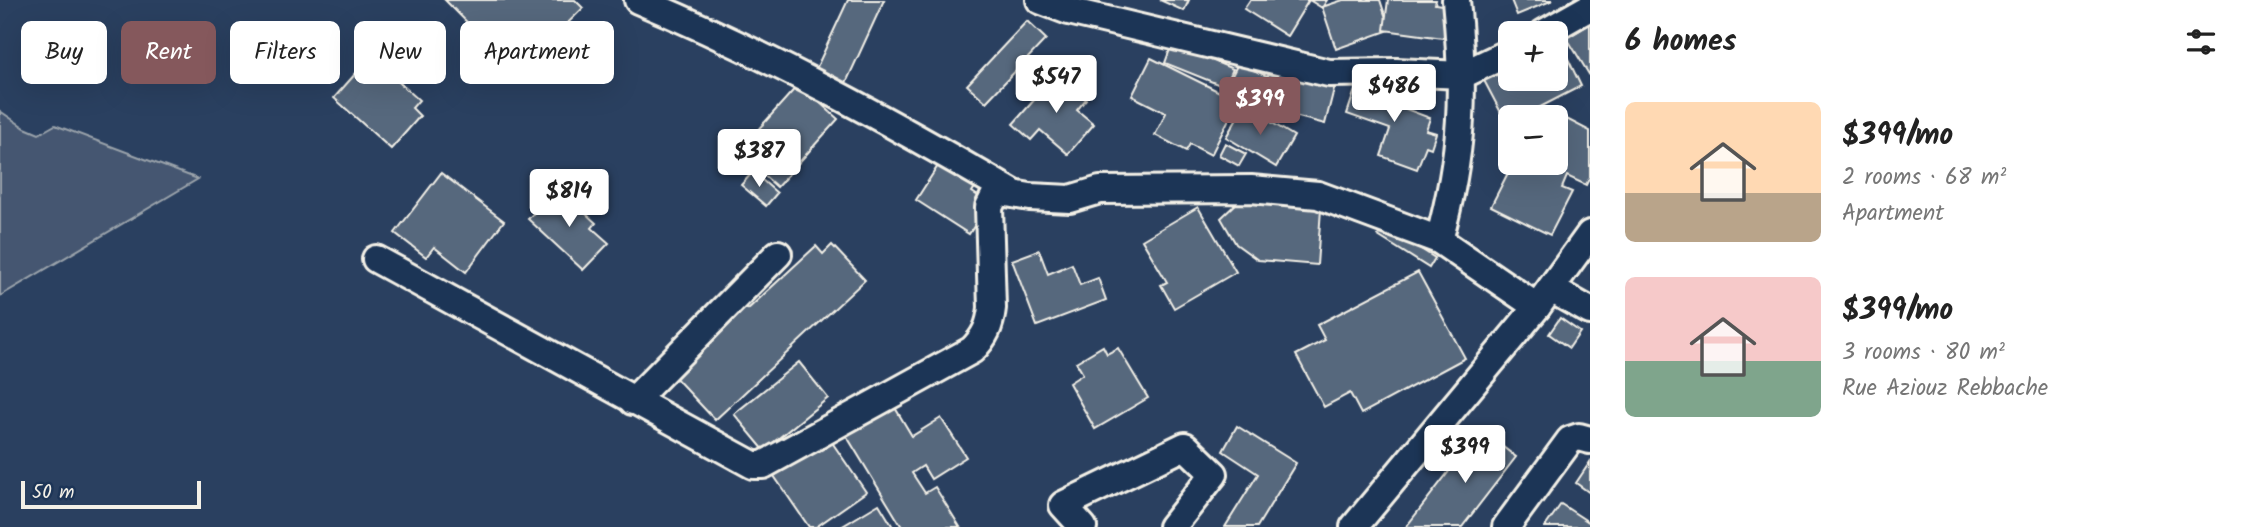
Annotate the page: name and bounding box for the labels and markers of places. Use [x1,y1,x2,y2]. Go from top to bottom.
pin: $547 [1015,55,1097,115]
pin: $486 [1353,64,1435,124]
pin: $399 [1219,78,1301,137]
pin: $387 [718,130,800,189]
pin: $814 [528,170,610,229]
pin: $399 [1424,426,1506,485]

